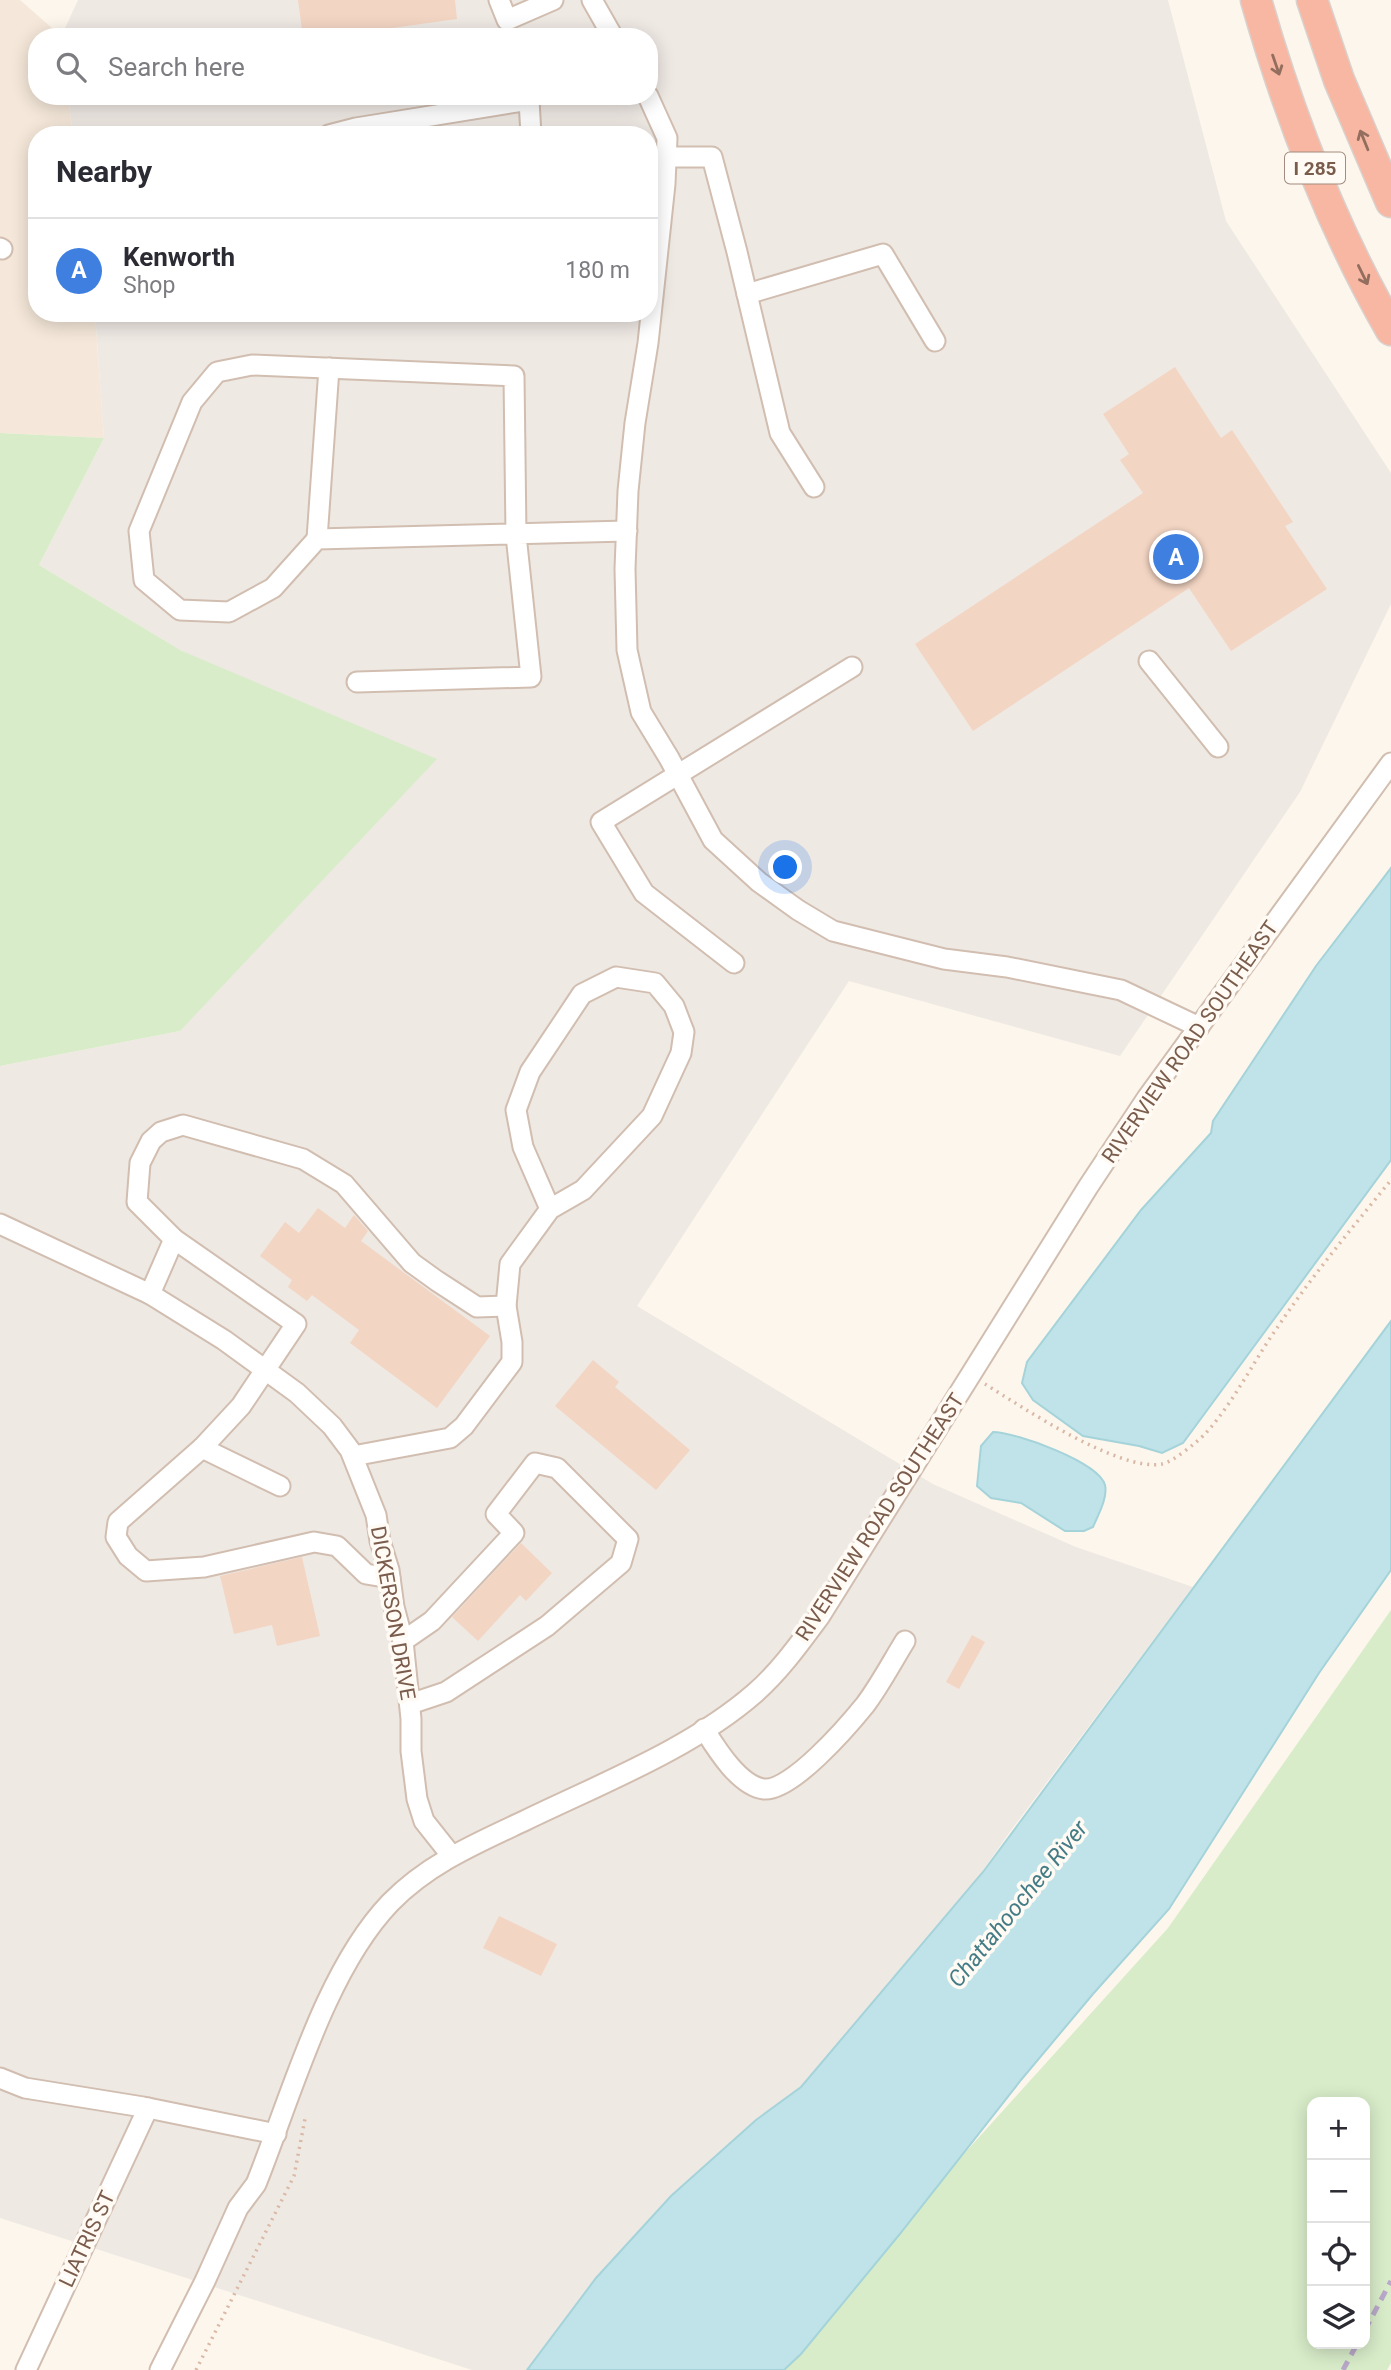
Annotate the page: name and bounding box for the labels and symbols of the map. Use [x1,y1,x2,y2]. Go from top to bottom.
one-way arrow [1270,54,1283,76]
one-way arrow [1357,129,1370,151]
road number: I 285 [1285,152,1345,184]
one-way arrow [1356,264,1370,285]
pin: A [1153,531,1199,583]
your location [768,850,802,884]
street label: RIVERVIEW ROAD SOUTHEAST [1097,916,1283,1168]
street label: RIVERVIEW ROAD SOUTHEAST [791,1388,969,1645]
street label: DICKERSON DRIVE [366,1524,420,1702]
water label: Chattahoochee River [943,1814,1094,1993]
street label: LIATRIS ST [54,2187,120,2291]

